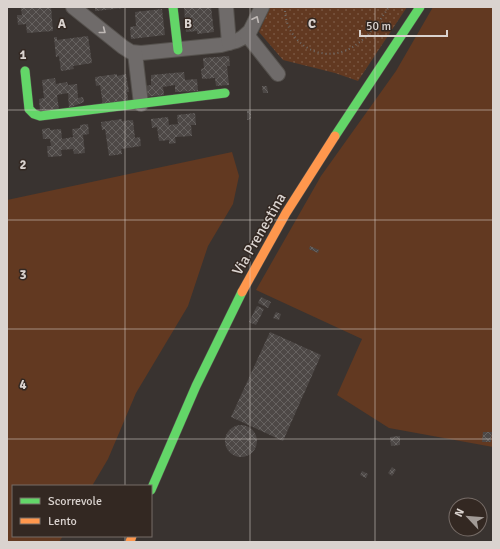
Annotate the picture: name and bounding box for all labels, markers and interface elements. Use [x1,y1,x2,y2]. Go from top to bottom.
scale bar [360,12,447,38]
one-way arrow [251,15,259,23]
text: A [58,16,67,32]
text: B [184,16,192,32]
text: C [308,16,316,32]
text: 50 m [366,19,391,34]
one-way arrow [99,27,106,34]
text: 1 [19,47,27,63]
text: 2 [19,157,27,173]
street label: Via Prenestina [228,190,290,278]
text: 3 [19,267,27,283]
text: 4 [19,377,27,393]
legend [12,485,152,537]
text: Scorrevole [48,494,102,509]
north arrow [448,497,488,537]
text: N [452,507,467,519]
text: Lento [48,514,77,529]

